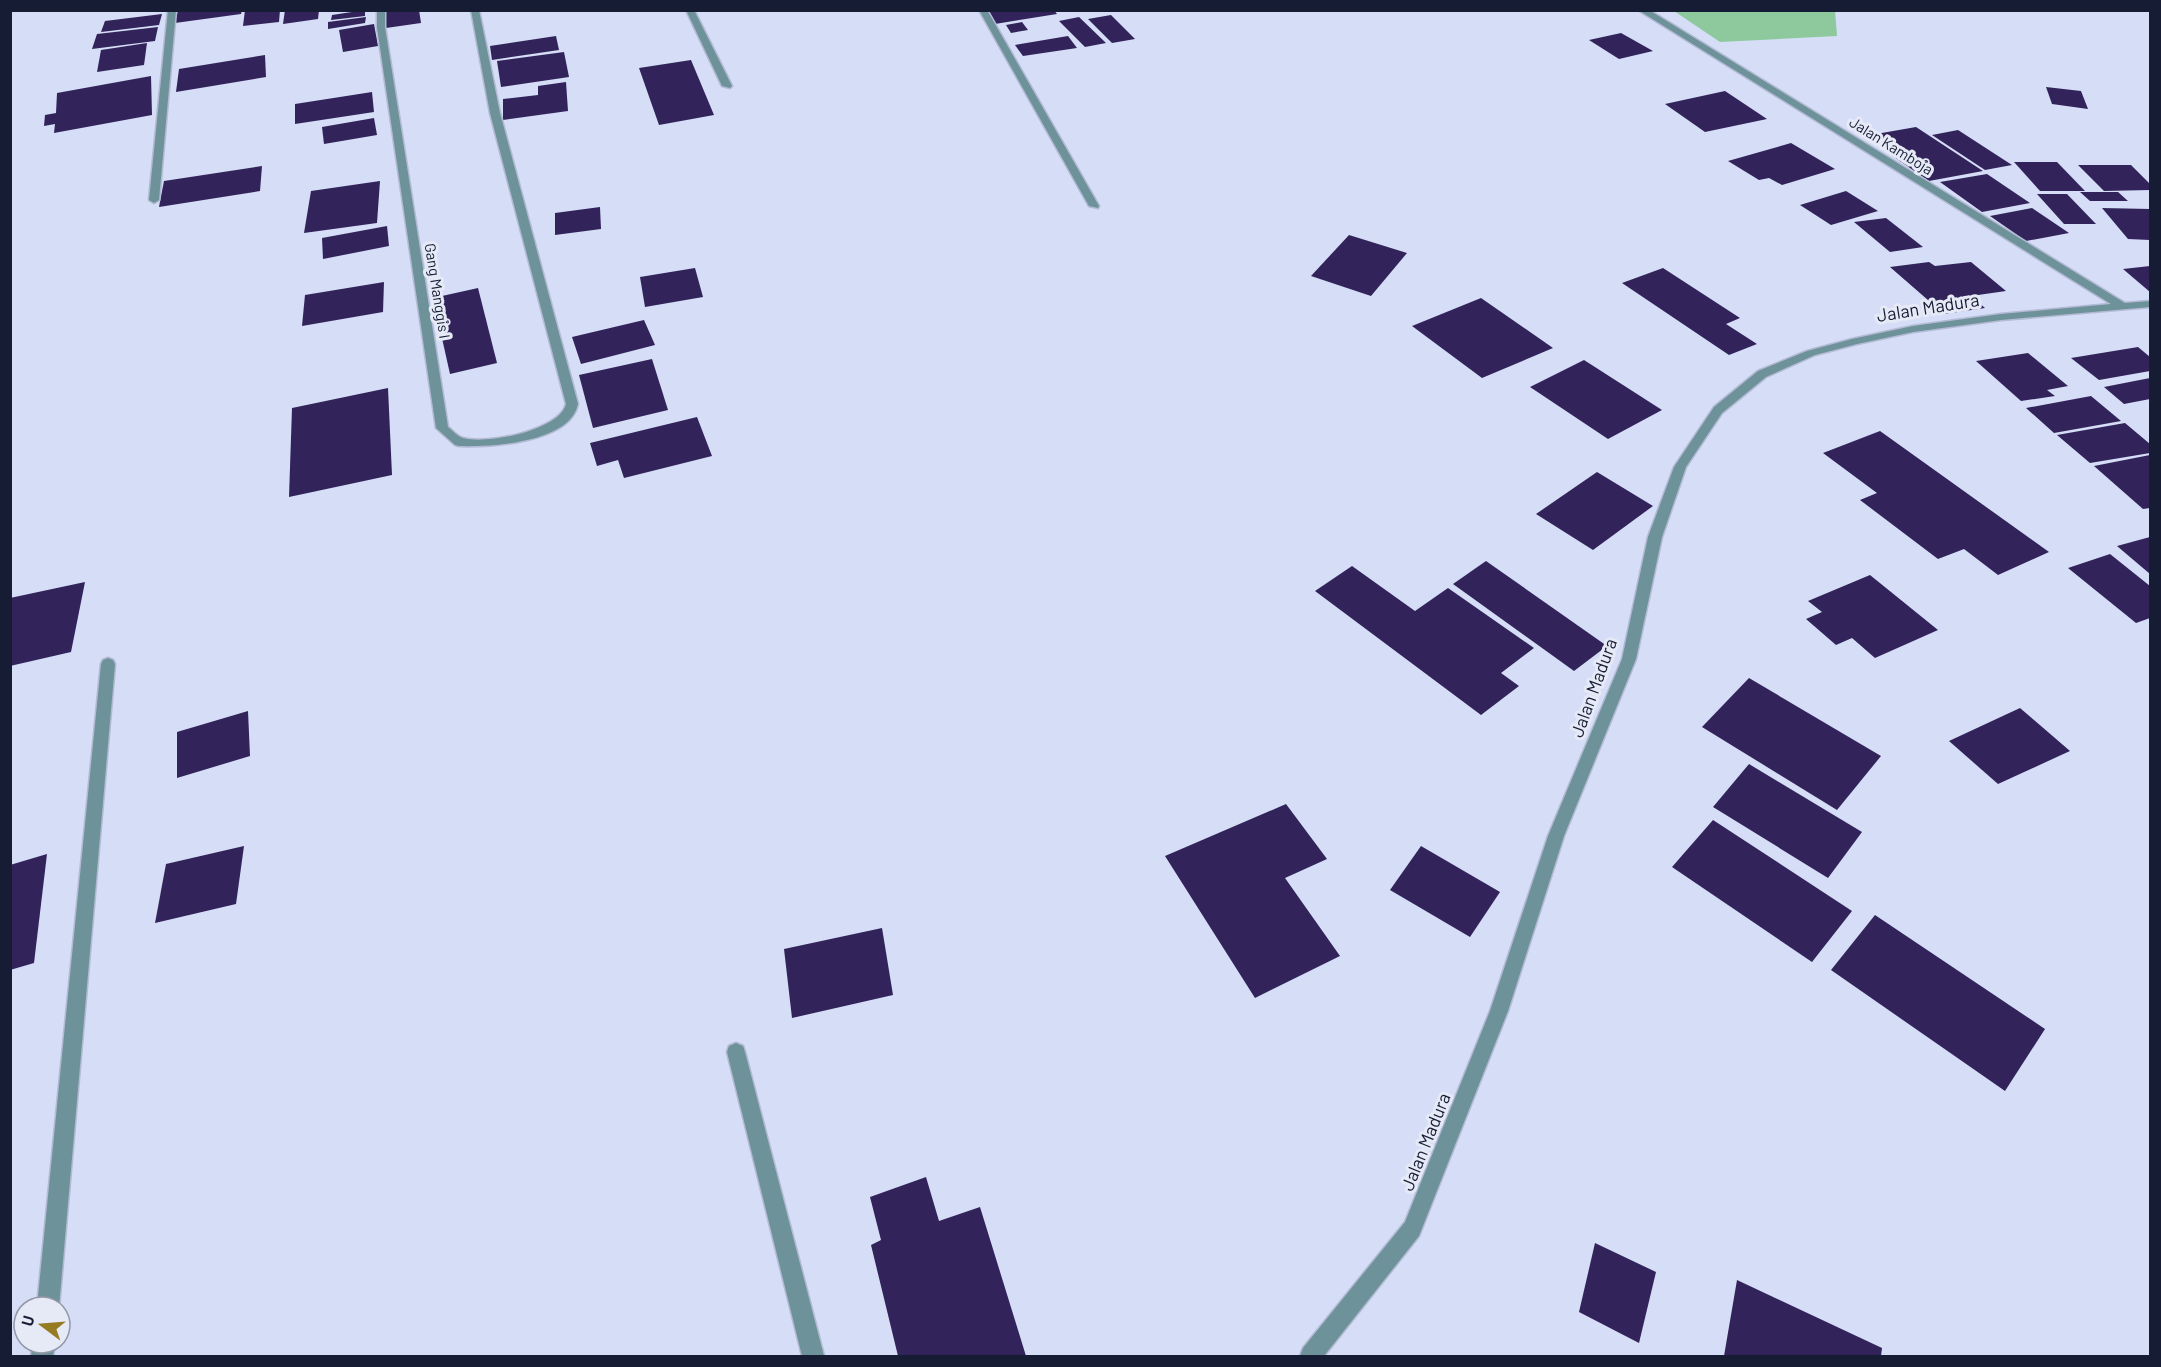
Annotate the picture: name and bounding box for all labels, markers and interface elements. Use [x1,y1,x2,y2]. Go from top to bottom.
street label: Jalan Kamboja [1846,112,1937,178]
street label: Gang Manggis I [422,242,454,340]
street label: Jalan Madura [1875,288,1981,326]
street label: Jalan Madura [1565,635,1621,740]
street label: Jalan Madura [1395,1090,1455,1194]
north arrow [12,1295,72,1355]
text: U [17,1313,38,1328]

